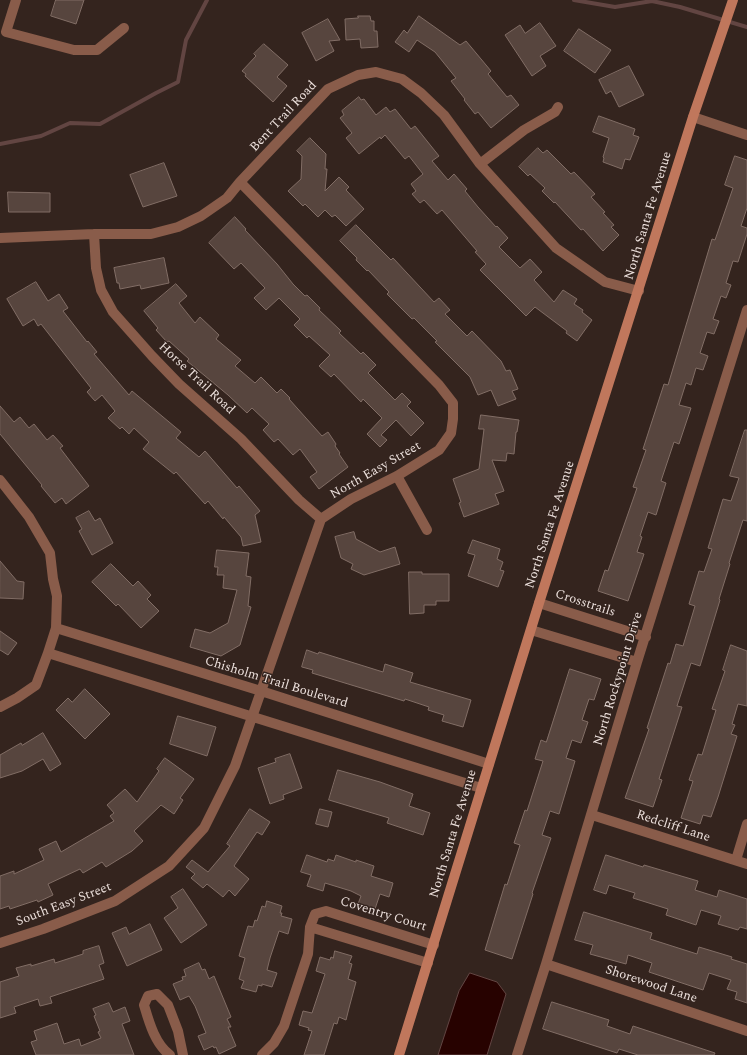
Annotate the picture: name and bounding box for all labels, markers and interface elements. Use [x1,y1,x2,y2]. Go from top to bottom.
street label: Bent Trail Road [247,78,321,156]
street label: North Santa Fe Avenue [622,150,676,282]
street label: Horse Trail Road [155,340,237,418]
street label: North Easy Street [328,439,424,503]
street label: North Santa Fe Avenue [523,459,579,591]
street label: Crosstrails [553,587,617,621]
street label: North Rockypoint Drive [591,610,647,748]
street label: Chisholm Trail Boulevard [203,654,349,712]
street label: North Santa Fe Avenue [427,768,481,900]
street label: Redcliff Lane [634,808,712,846]
street label: South Easy Street [14,880,114,930]
street label: Coventry Court [338,894,428,936]
street label: Shorewood Lane [603,963,699,1007]

